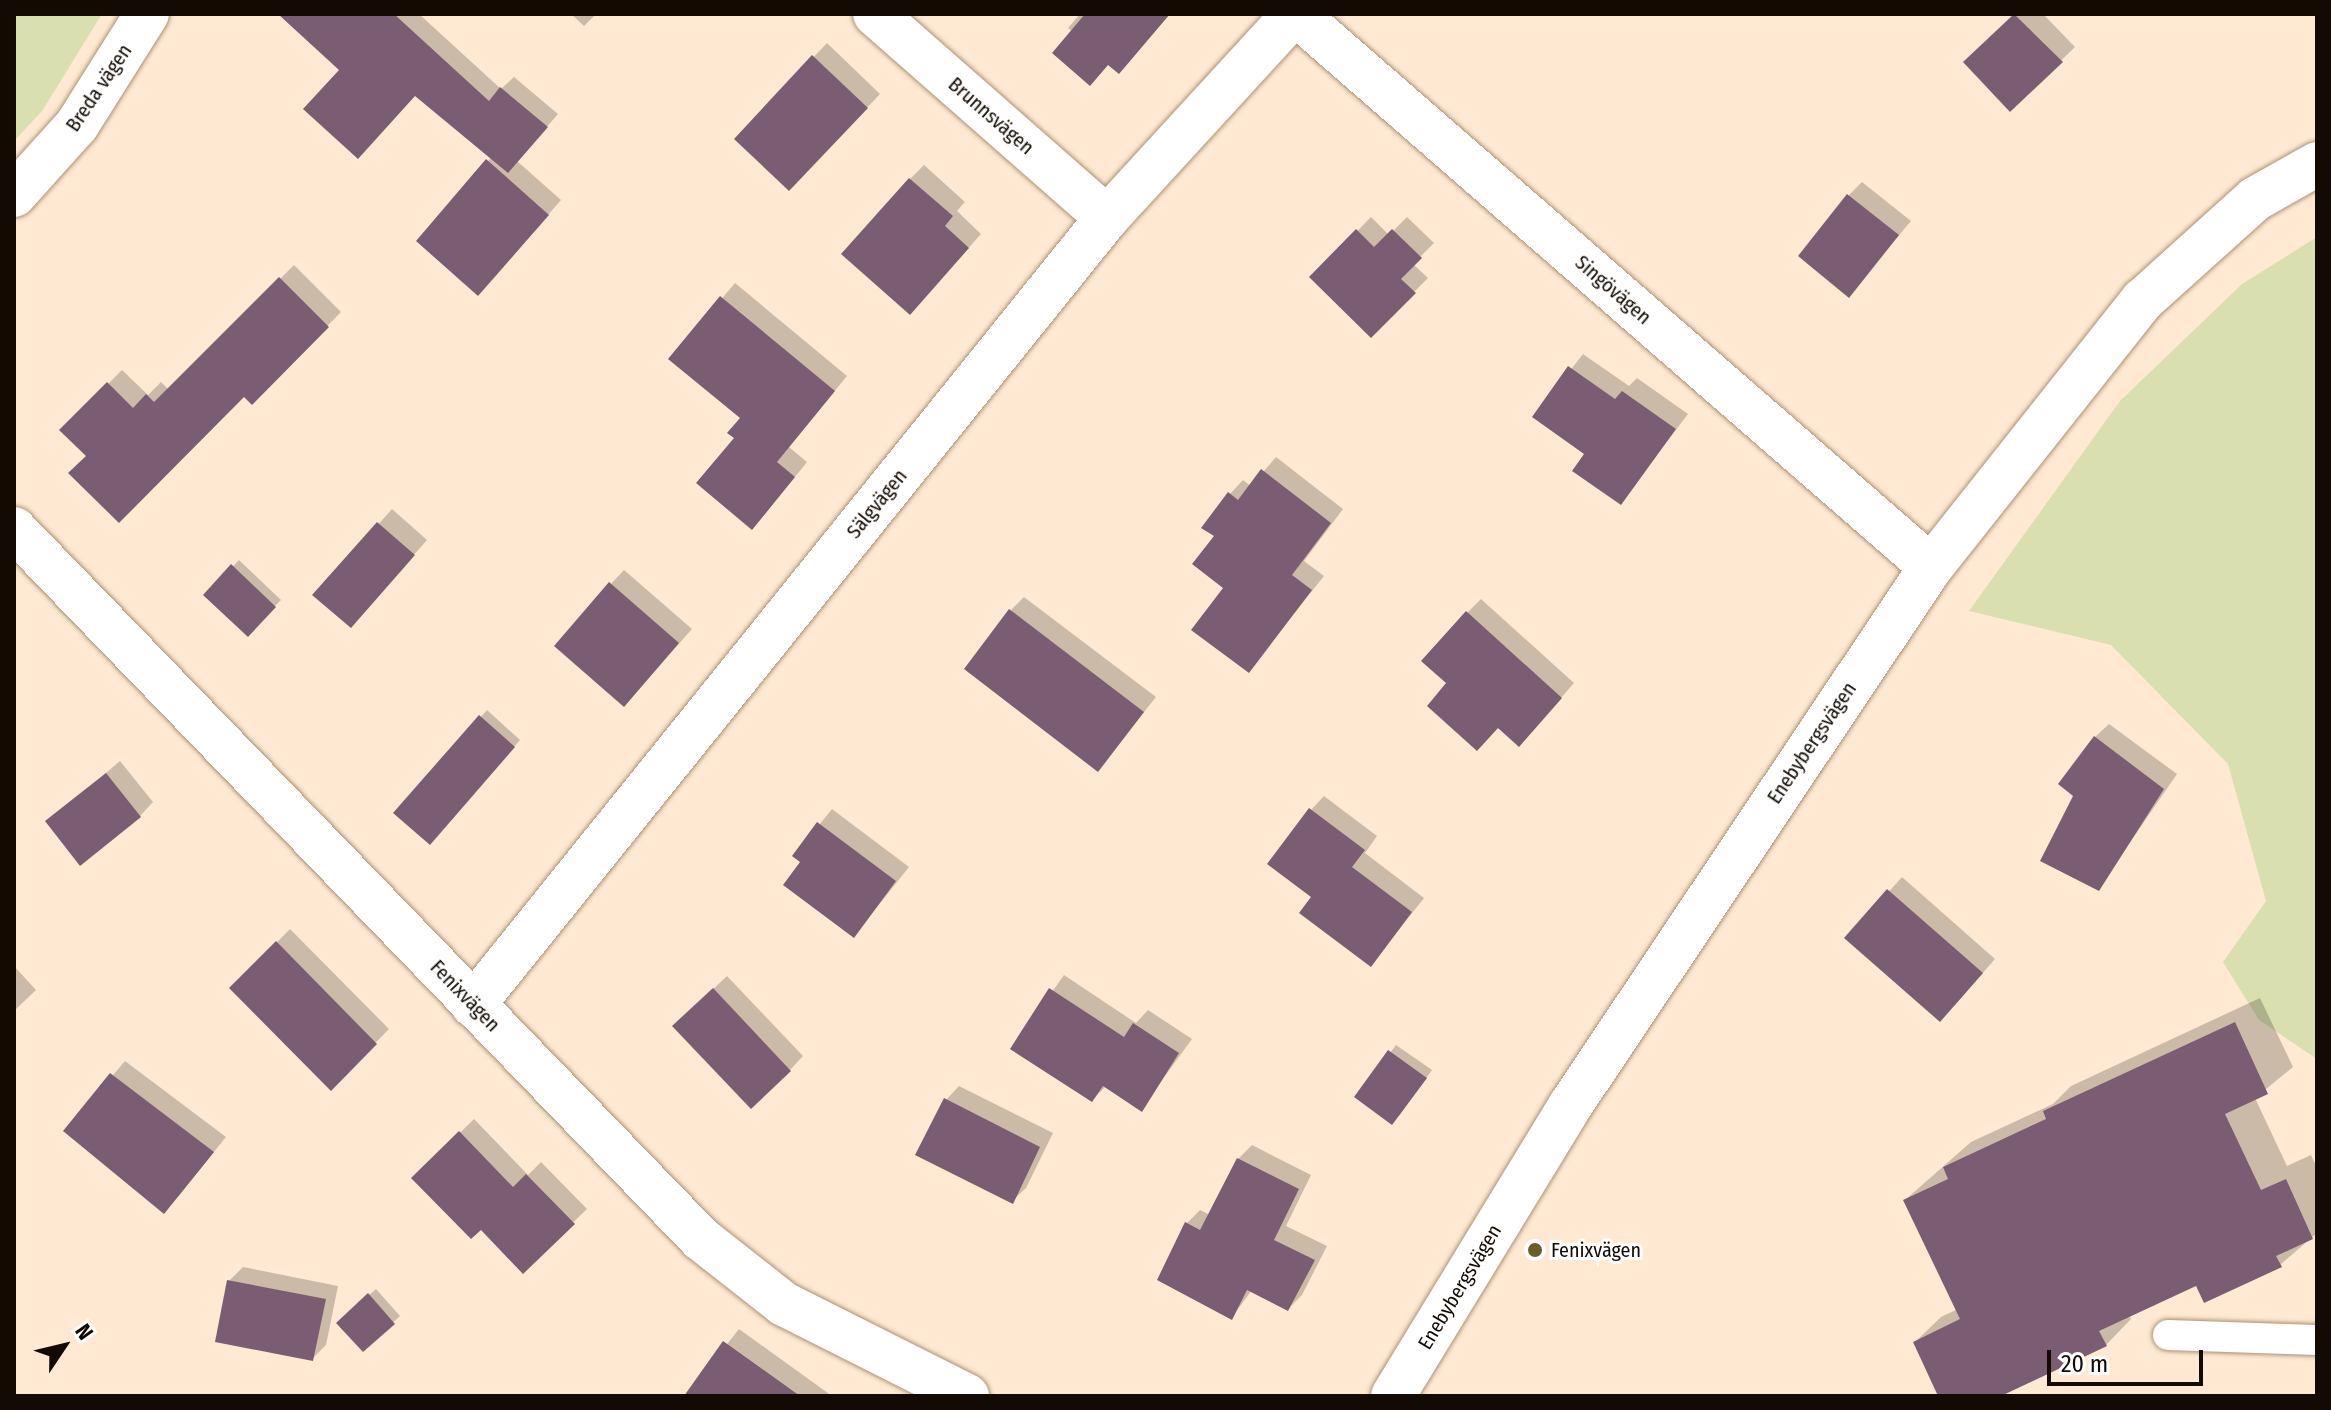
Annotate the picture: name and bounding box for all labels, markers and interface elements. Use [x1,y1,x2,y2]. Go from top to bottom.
street label: Breda vägen [61,40,137,136]
street label: Brunnsvägen [943,72,1039,160]
street label: Singövägen [1570,251,1656,329]
street label: Sälgvägen [842,465,912,543]
street label: Enebybergsvägen [1762,678,1862,808]
street label: Fenixvägen [425,955,505,1037]
street label: Enebybergsvägen [1413,1220,1507,1354]
place label: Fenixvägen [1551,1238,1641,1262]
marker: Fenixvägen [1526,1241,1544,1259]
north arrow [24,1306,104,1386]
text: N [69,1319,99,1345]
scale bar [2051,1334,2207,1384]
text: 20 m [2061,1350,2108,1378]

